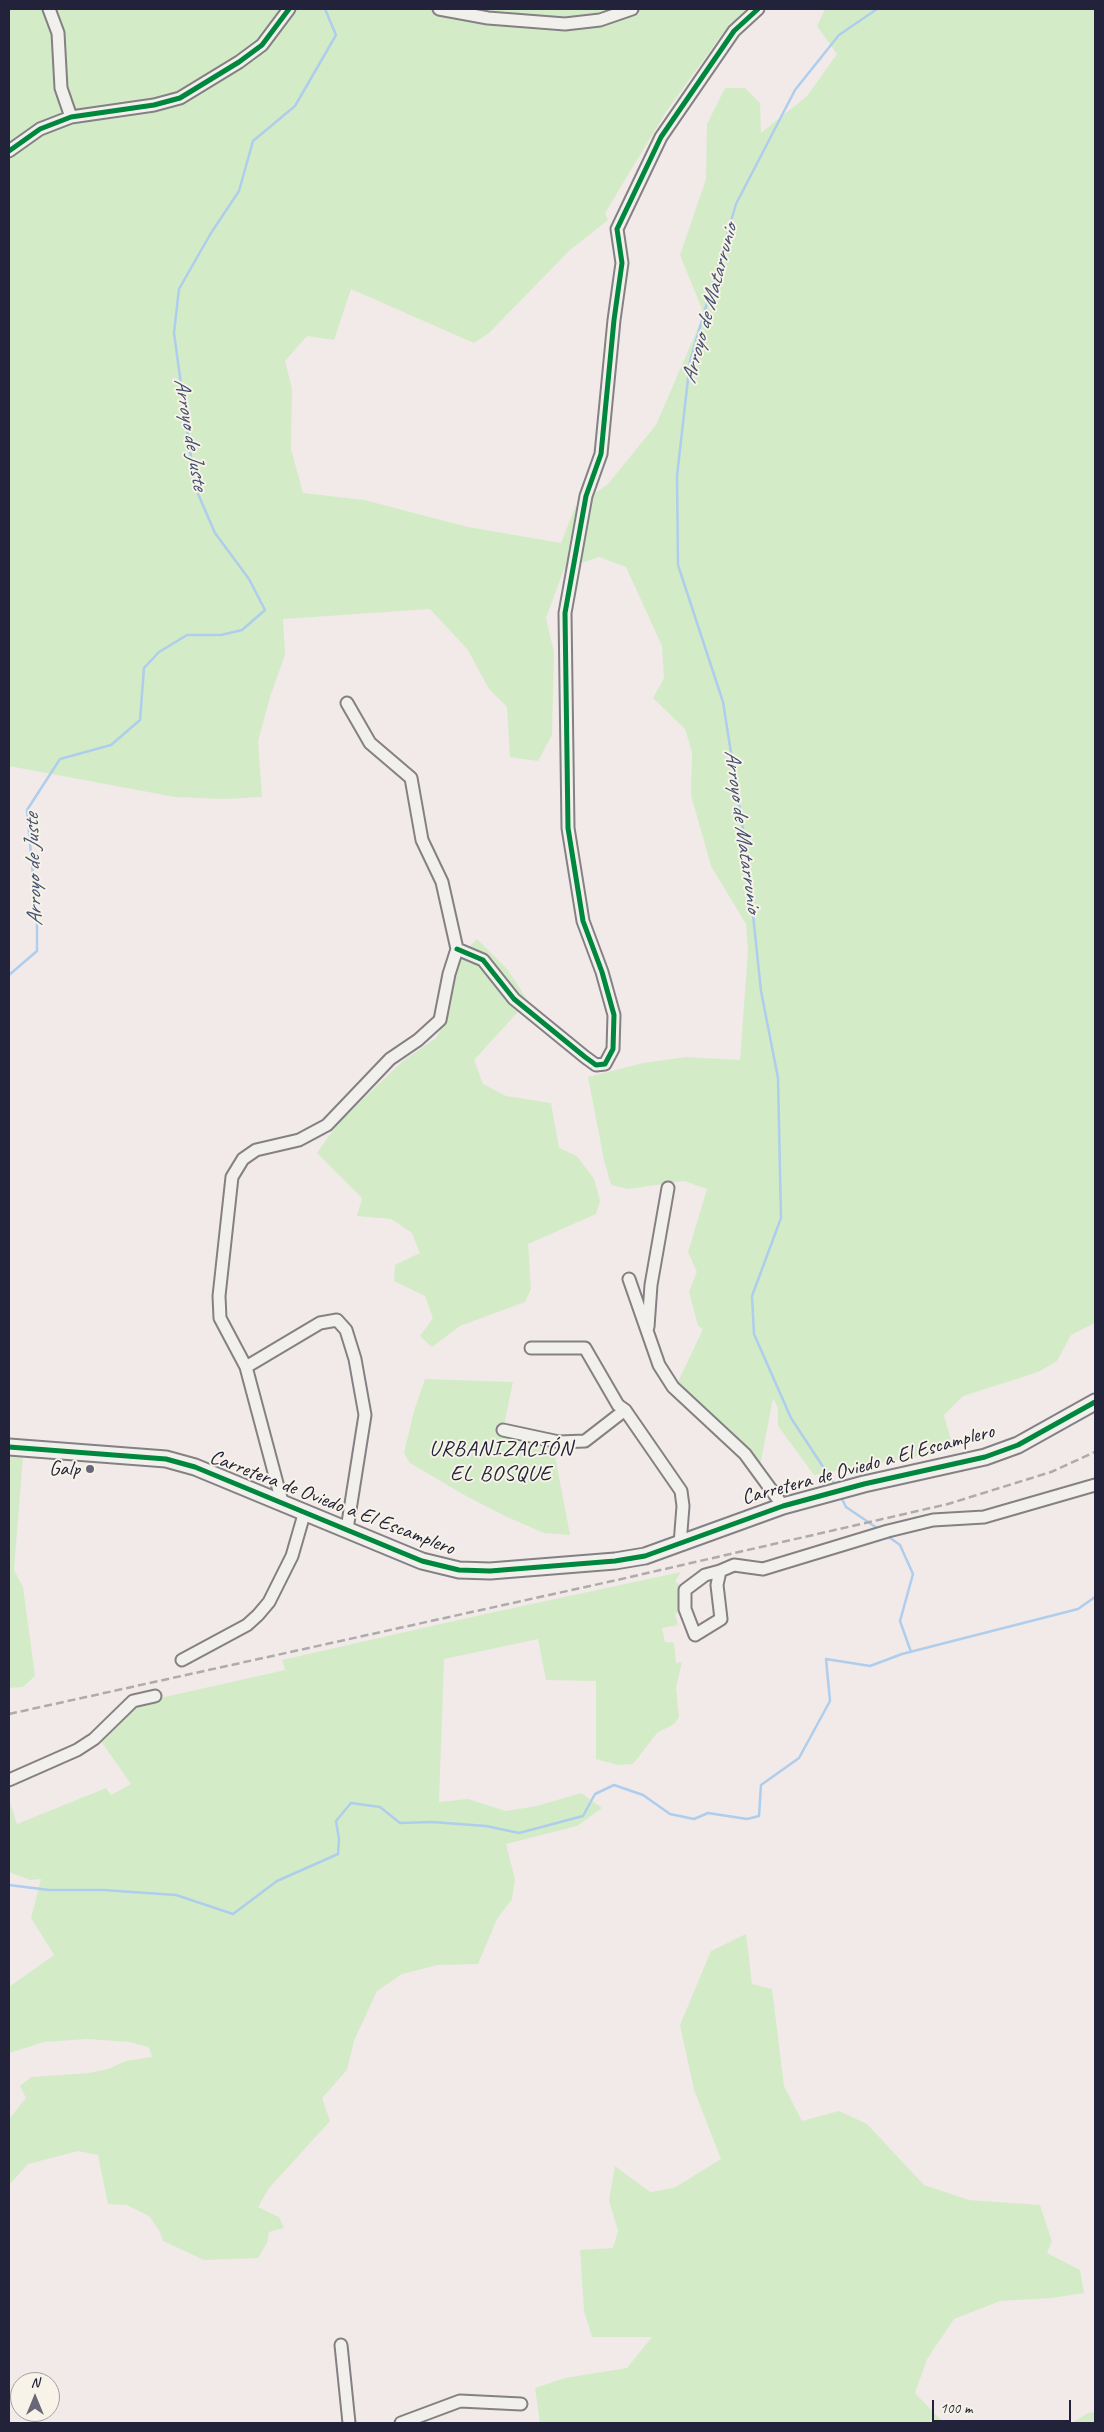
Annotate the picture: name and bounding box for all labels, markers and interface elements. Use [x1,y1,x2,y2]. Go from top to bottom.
water label: Arroyo de Matarrunio [676,222,744,386]
water label: Arroyo de Juste [167,376,213,492]
water label: Arroyo de Matarrunio [718,748,766,914]
water label: Arroyo de Juste [19,813,49,927]
street label: Carretera de Oviedo a El Escamplero [739,1419,997,1511]
district label: URBANIZACIÓN EL BOSQUE [428,1436,574,1488]
street label: Carretera de Oviedo a El Escamplero [206,1445,458,1561]
place label: Galp [49,1456,80,1482]
marker: Galp [84,1463,96,1475]
north arrow [10,2372,60,2422]
text: N [31,2374,39,2391]
scale bar [934,2390,1073,2422]
text: 100 m [940,2399,972,2418]

